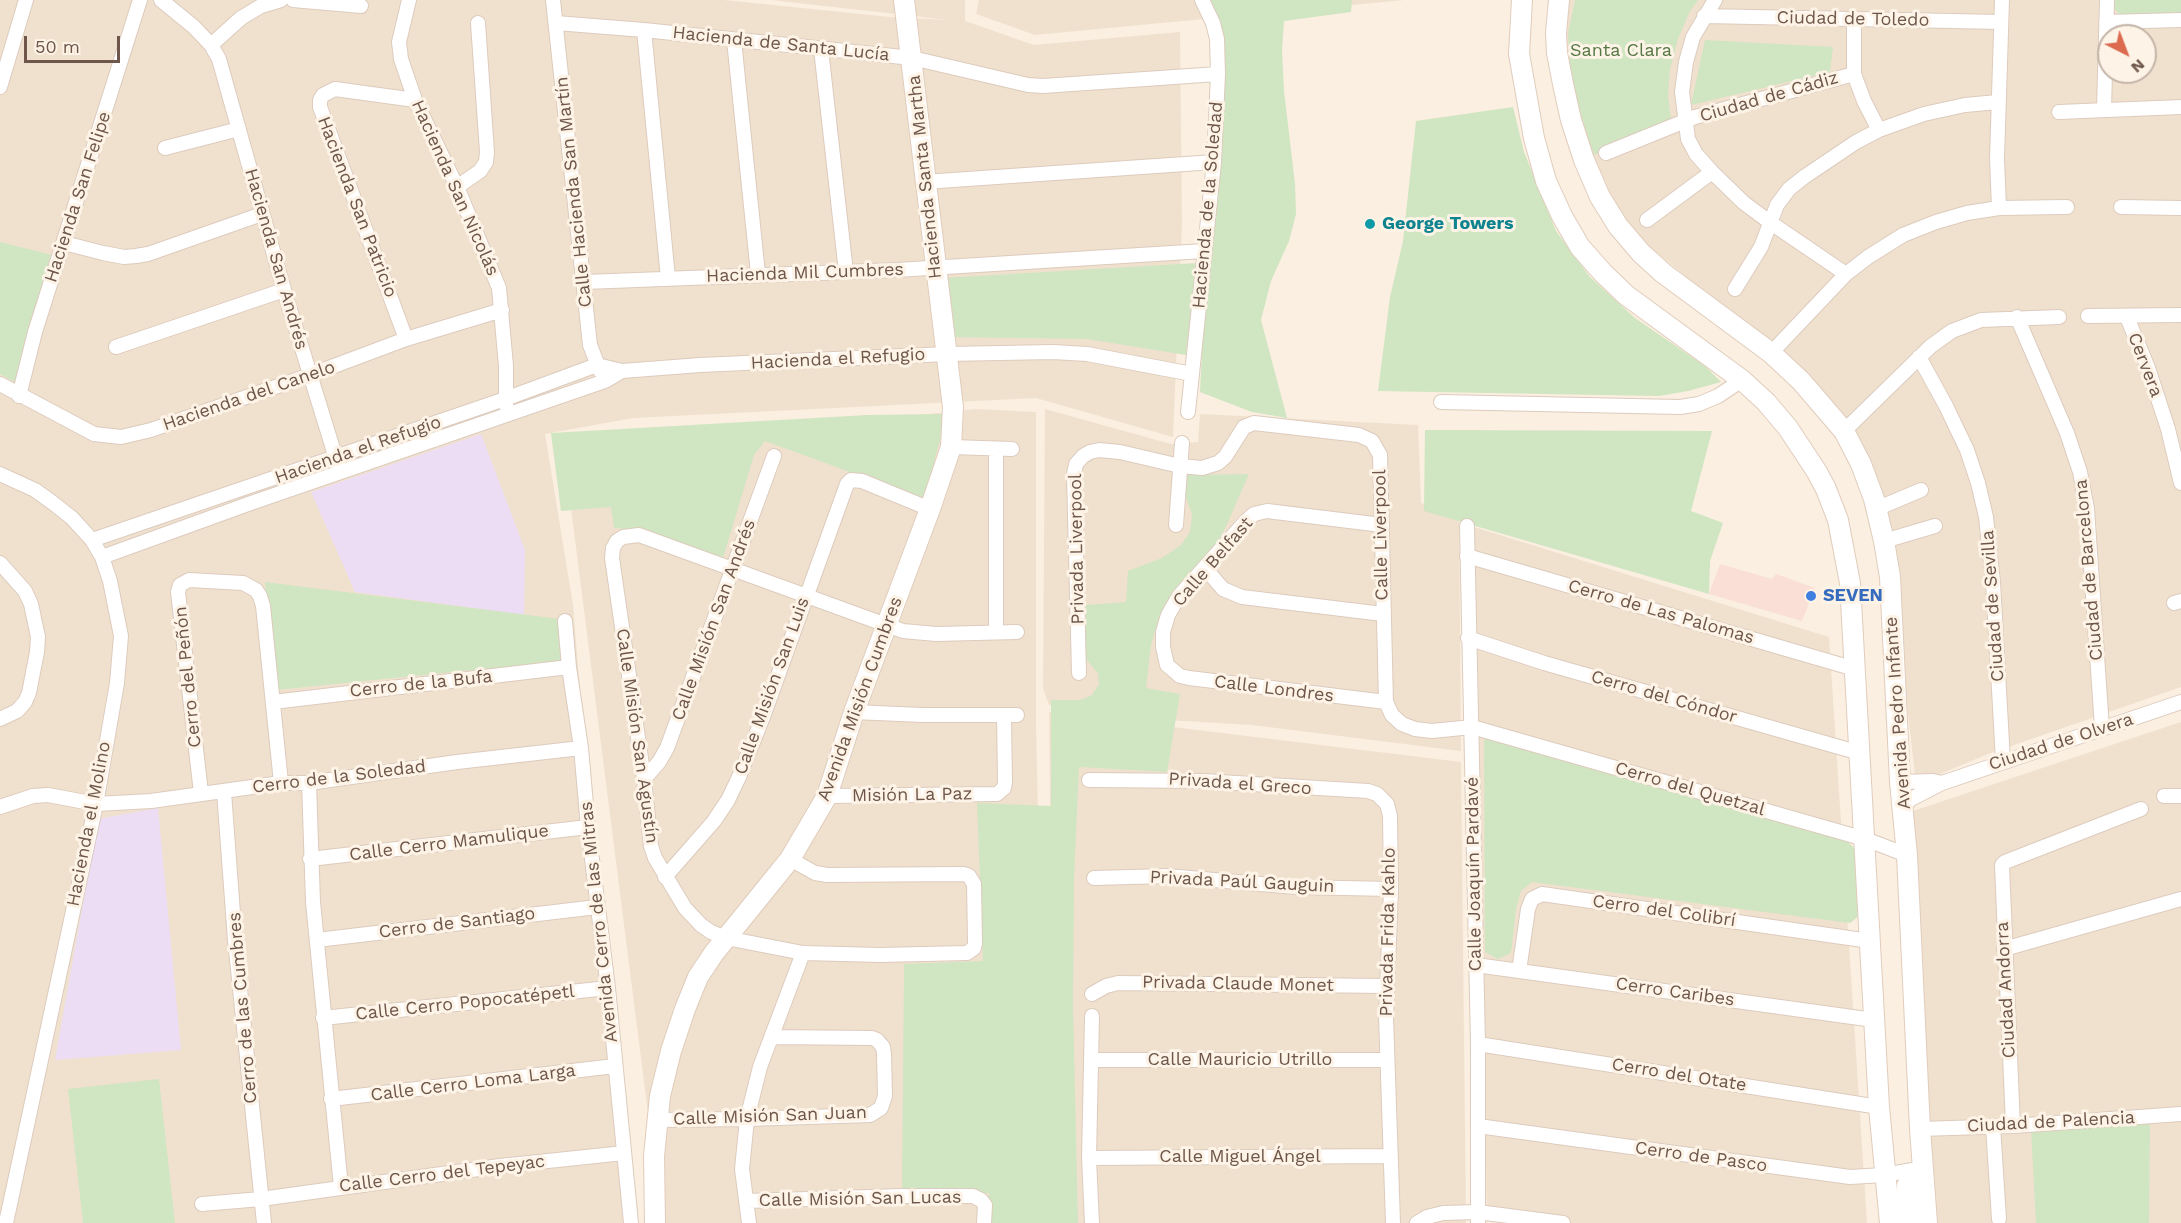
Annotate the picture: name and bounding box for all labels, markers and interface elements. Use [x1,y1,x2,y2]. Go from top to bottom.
street label: Ciudad de Toledo [1777,7,1929,31]
street label: Hacienda de Santa Lucía [671,22,891,66]
scale bar [27,24,123,62]
north arrow [2097,24,2157,84]
text: 50 m [35,36,80,57]
park label: Santa Clara [1570,40,1672,62]
text: N [2127,55,2149,77]
street label: Ciudad de Cádiz [1697,67,1841,127]
street label: Hacienda Santa Martha [904,74,946,280]
street label: Calle Hacienda San Martín [551,76,597,308]
street label: Hacienda San Nicolás [406,97,504,279]
street label: Hacienda de la Soledad [1188,100,1228,310]
street label: Hacienda San Felipe [40,109,116,285]
street label: Hacienda San Patricio [312,113,402,301]
street label: Hacienda San Andrés [240,166,312,352]
place label: George Towers [1382,213,1514,235]
marker: George Towers [1363,217,1377,231]
street label: Hacienda Mil Cumbres [706,259,904,287]
street label: Cervera [2123,330,2167,400]
street label: Hacienda el Refugio [750,344,926,374]
street label: Hacienda del Canelo [160,356,338,436]
street label: Hacienda el Refugio [272,411,444,489]
street label: Calle Liverpool [1369,469,1393,601]
street label: Privada Liverpool [1065,473,1089,625]
street label: Ciudad de Barcelona [2070,478,2108,662]
street label: Calle Belfast [1168,513,1258,611]
street label: Calle Misión San Andrés [667,516,761,724]
street label: Ciudad de Sevilla [1977,529,2009,683]
street label: Cerro de Las Palomas [1565,575,1757,649]
place label: SEVEN [1823,585,1883,607]
marker: SEVEN [1804,589,1818,603]
street label: Calle Misión San Luis [730,594,814,778]
street label: Avenida Misión Cumbres [813,594,907,804]
street label: Cerro del Peñón [170,605,206,749]
street label: Avenida Pedro Infante [1880,616,1916,810]
street label: Calle Misión San Agustín [611,627,663,845]
street label: Cerro de la Bufa [349,666,493,702]
street label: Cerro del Cóndor [1588,666,1740,728]
street label: Calle Londres [1213,671,1335,707]
street label: Ciudad de Olvera [1986,708,2136,776]
street label: Hacienda el Molino [62,740,116,908]
street label: Cerro de la Soledad [251,756,427,798]
street label: Cerro del Quetzal [1613,757,1767,821]
street label: Privada el Greco [1168,768,1312,800]
street label: Calle Joaquín Pardavé [1462,776,1486,972]
street label: Misión La Paz [852,783,972,807]
street label: Avenida Cerro de las Mitras [576,800,622,1044]
street label: Calle Cerro Mamulique [348,820,550,866]
street label: Privada Frida Kahlo [1376,847,1400,1017]
street label: Privada Paúl Gauguin [1149,866,1335,898]
street label: Cerro del Colibrí [1591,890,1737,932]
street label: Cerro de Santiago [378,903,536,943]
street label: Cerro de las Cumbres [224,911,262,1105]
street label: Ciudad Andorra [1992,921,2020,1059]
street label: Privada Claude Monet [1142,972,1334,996]
street label: Cerro Caribes [1614,973,1736,1011]
street label: Calle Cerro Popocatépetl [354,981,576,1025]
street label: Calle Mauricio Utrillo [1148,1049,1332,1071]
street label: Cerro del Otate [1610,1054,1748,1096]
street label: Calle Cerro Loma Larga [369,1060,577,1106]
street label: Calle Misión San Juan [673,1102,867,1130]
street label: Ciudad de Palencia [1966,1107,2136,1137]
street label: Cerro de Pasco [1633,1137,1769,1177]
street label: Calle Miguel Ángel [1159,1146,1321,1168]
street label: Calle Cerro del Tepeyac [338,1151,546,1197]
street label: Calle Misión San Lucas [758,1186,962,1212]

